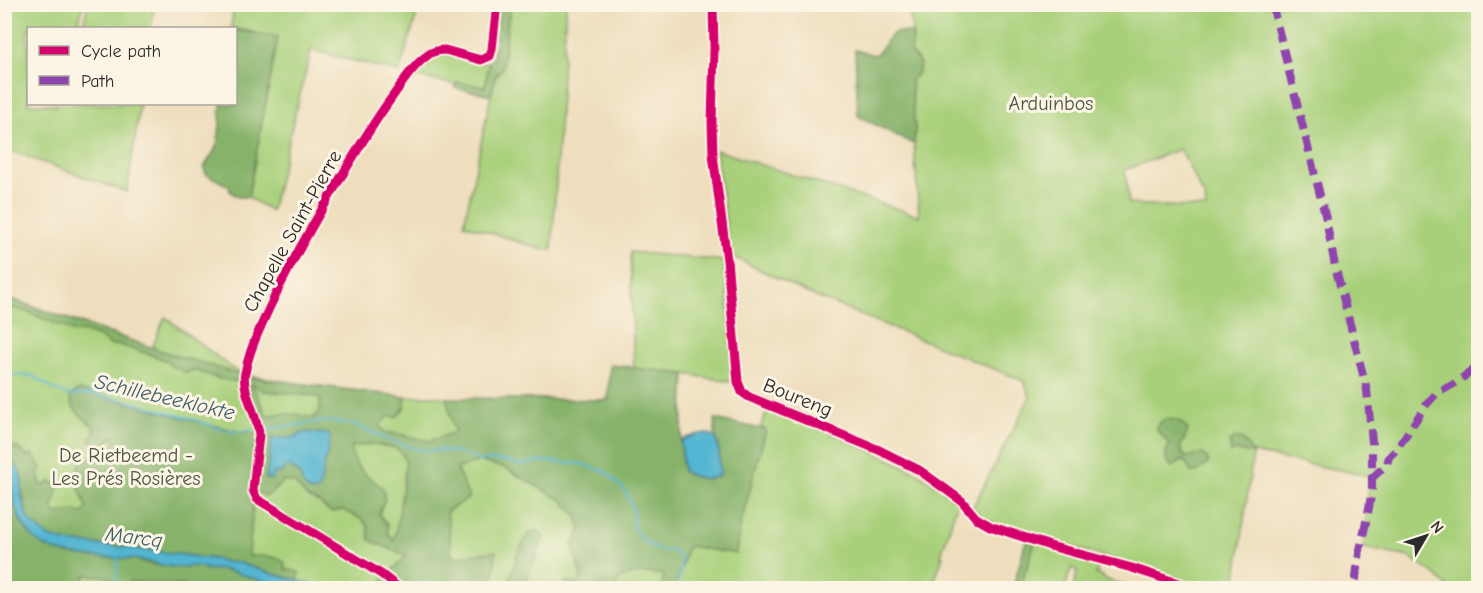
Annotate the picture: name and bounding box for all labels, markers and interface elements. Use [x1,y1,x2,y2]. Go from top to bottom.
legend [27,27,237,105]
text: Cycle path [81,41,161,62]
text: Path [81,71,114,92]
park label: Arduinbos [1009,92,1093,115]
street label: Chapelle Saint-Pierre [238,146,346,316]
water label: Schillebeeklokte [93,369,238,425]
street label: Boureng [760,373,836,422]
park label: De Rietbeemd - Les Prés Rosières [51,444,201,490]
north arrow [1396,506,1456,566]
text: N [1427,517,1447,537]
water label: Marcq [103,521,164,552]

